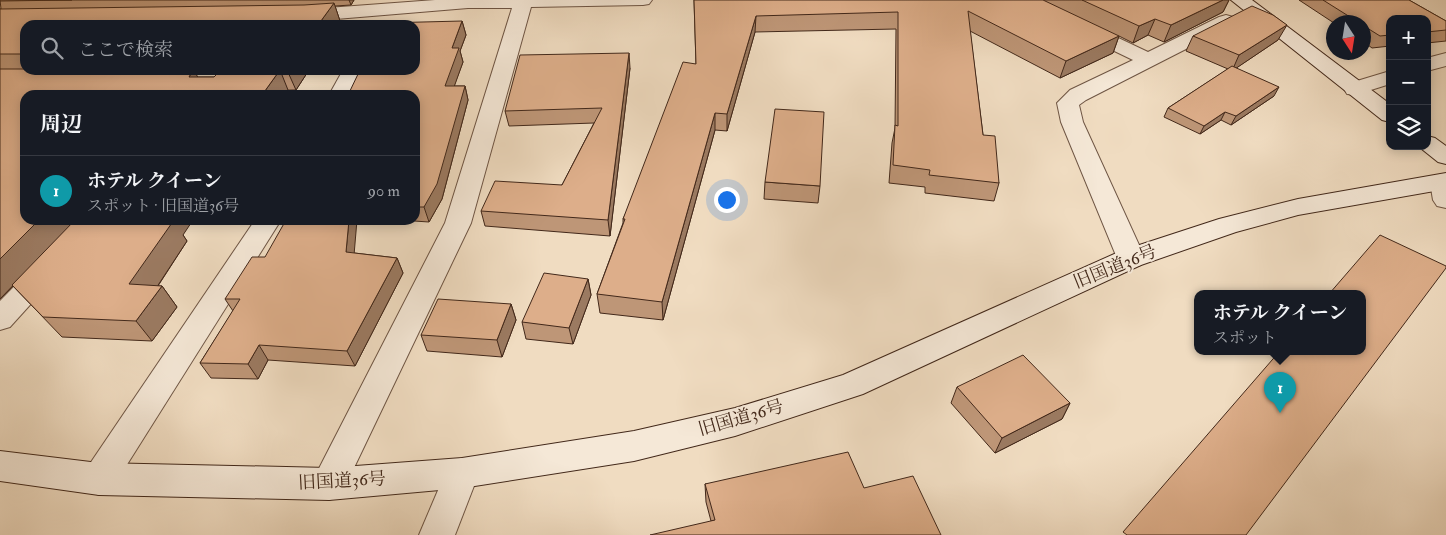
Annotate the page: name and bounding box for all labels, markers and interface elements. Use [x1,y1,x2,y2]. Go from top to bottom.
north arrow [1326,15,1371,60]
map controls [1386,15,1431,150]
button: + [1386,15,1431,60]
search box [20,20,420,75]
icon: search [38,34,66,62]
text: ここで検索 [78,38,173,62]
button: − [1386,60,1431,105]
button: layers [1386,105,1431,150]
text: 周辺 [40,111,82,138]
text: ホテル クイーン [87,169,222,193]
text: 1 [53,181,59,201]
text: 90 m [368,181,400,201]
your location [714,187,740,213]
text: スポット · 旧国道36号 [87,196,239,216]
street label: 旧国道36号 [1070,240,1160,294]
popup [1194,290,1366,355]
text: ホテル クイーン [1213,301,1347,325]
text: スポット [1213,328,1277,348]
pin: 1 [1264,372,1296,413]
street label: 旧国道36号 [696,395,786,441]
street label: 旧国道36号 [297,467,387,495]

